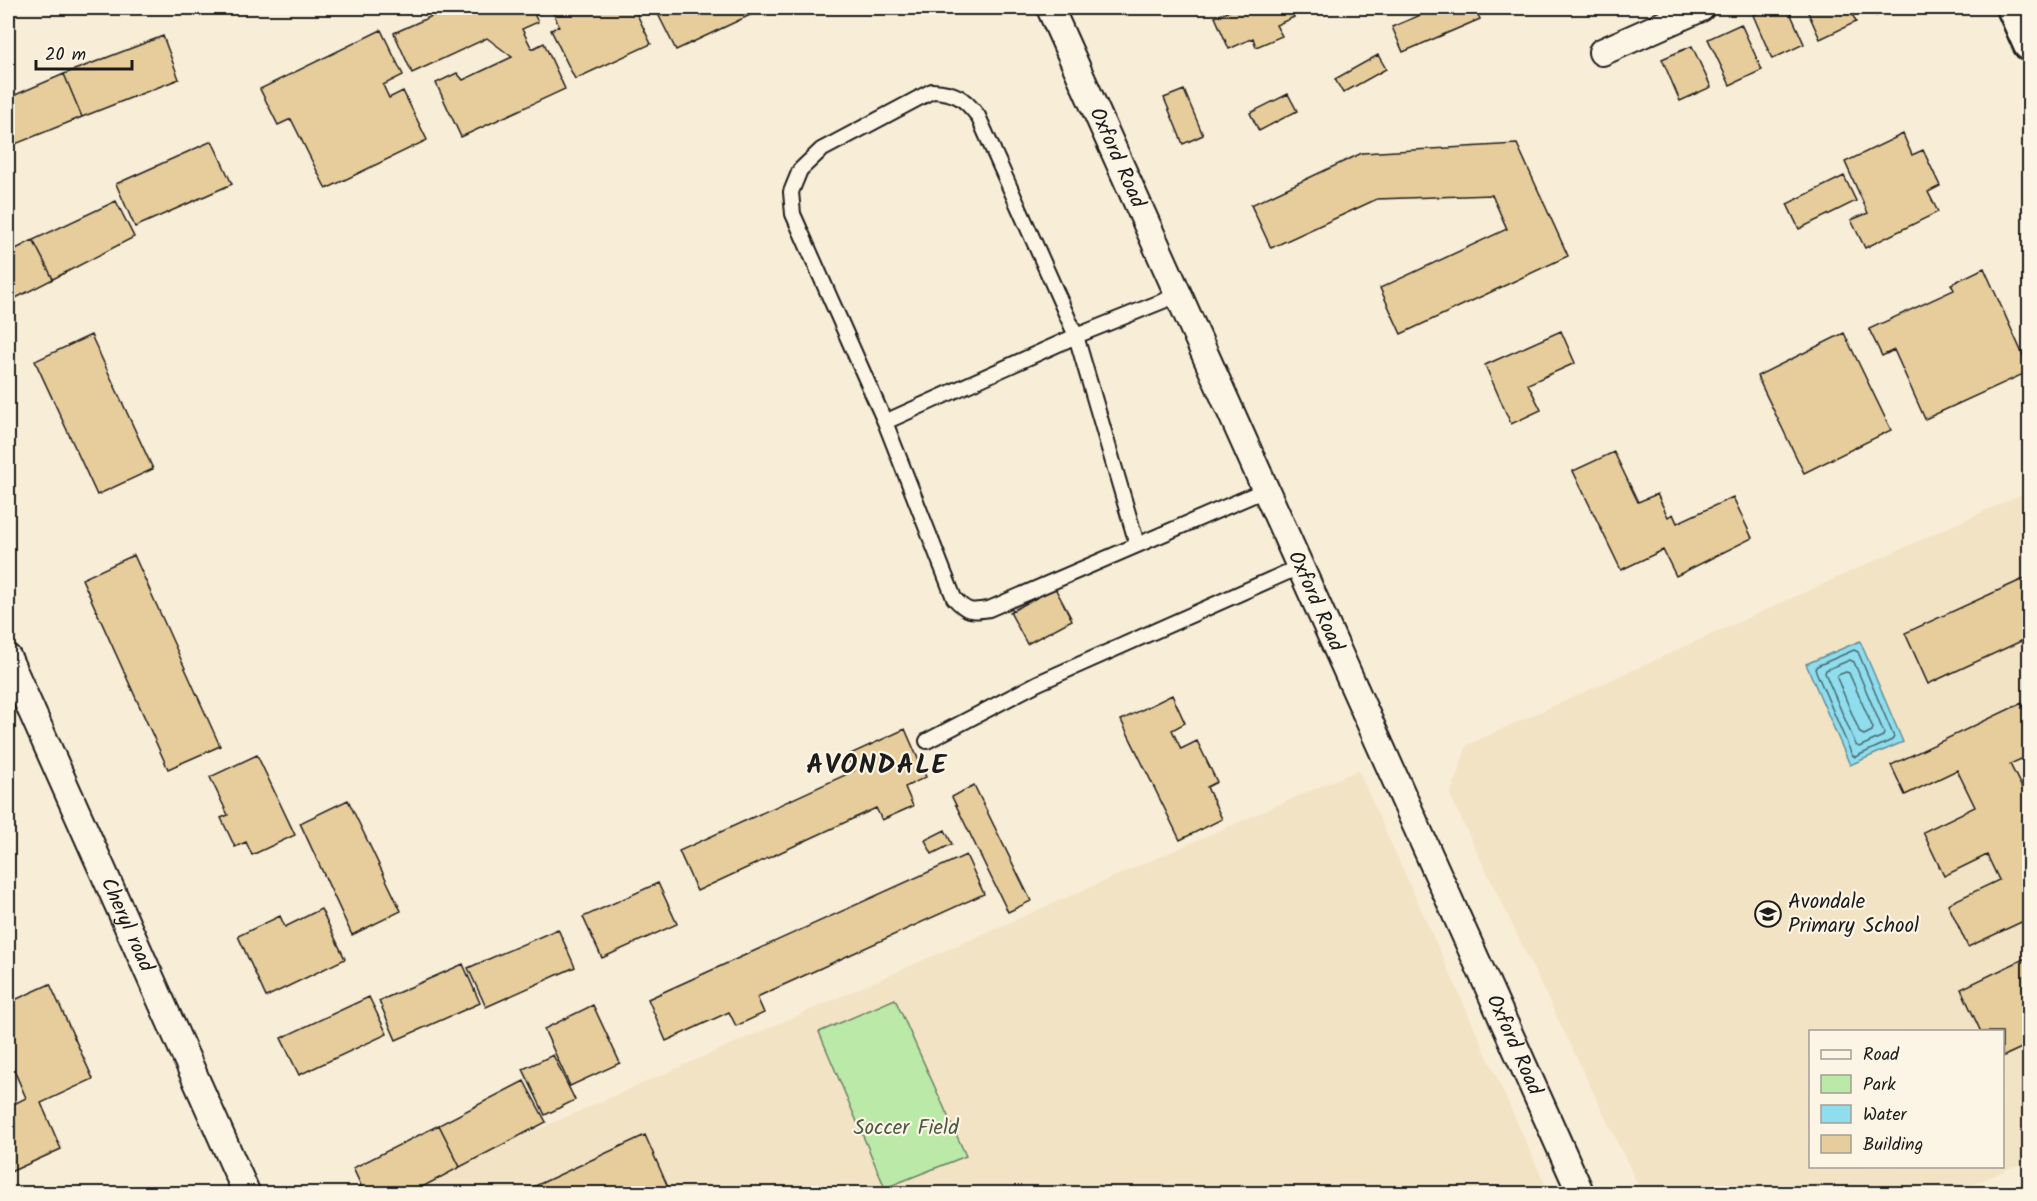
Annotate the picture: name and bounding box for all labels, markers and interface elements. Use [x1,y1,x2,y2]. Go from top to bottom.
scale bar [36,33,132,71]
text: 20 m [45,41,86,70]
street label: Oxford Road [1080,102,1154,214]
street label: Oxford Road [1279,546,1353,657]
district label: AVONDALE [806,744,948,787]
street label: Cheryl road [91,872,163,978]
place label: Avondale Primary School [1788,886,1919,943]
school or university icon: Avondale Primary School [1753,899,1783,929]
street label: Oxford Road [1477,989,1551,1101]
legend [1809,1030,2004,1168]
text: Road [1863,1041,1900,1070]
text: Park [1863,1071,1896,1100]
text: Water [1863,1101,1908,1130]
park label: Soccer Field [853,1112,959,1145]
text: Building [1863,1131,1923,1160]

